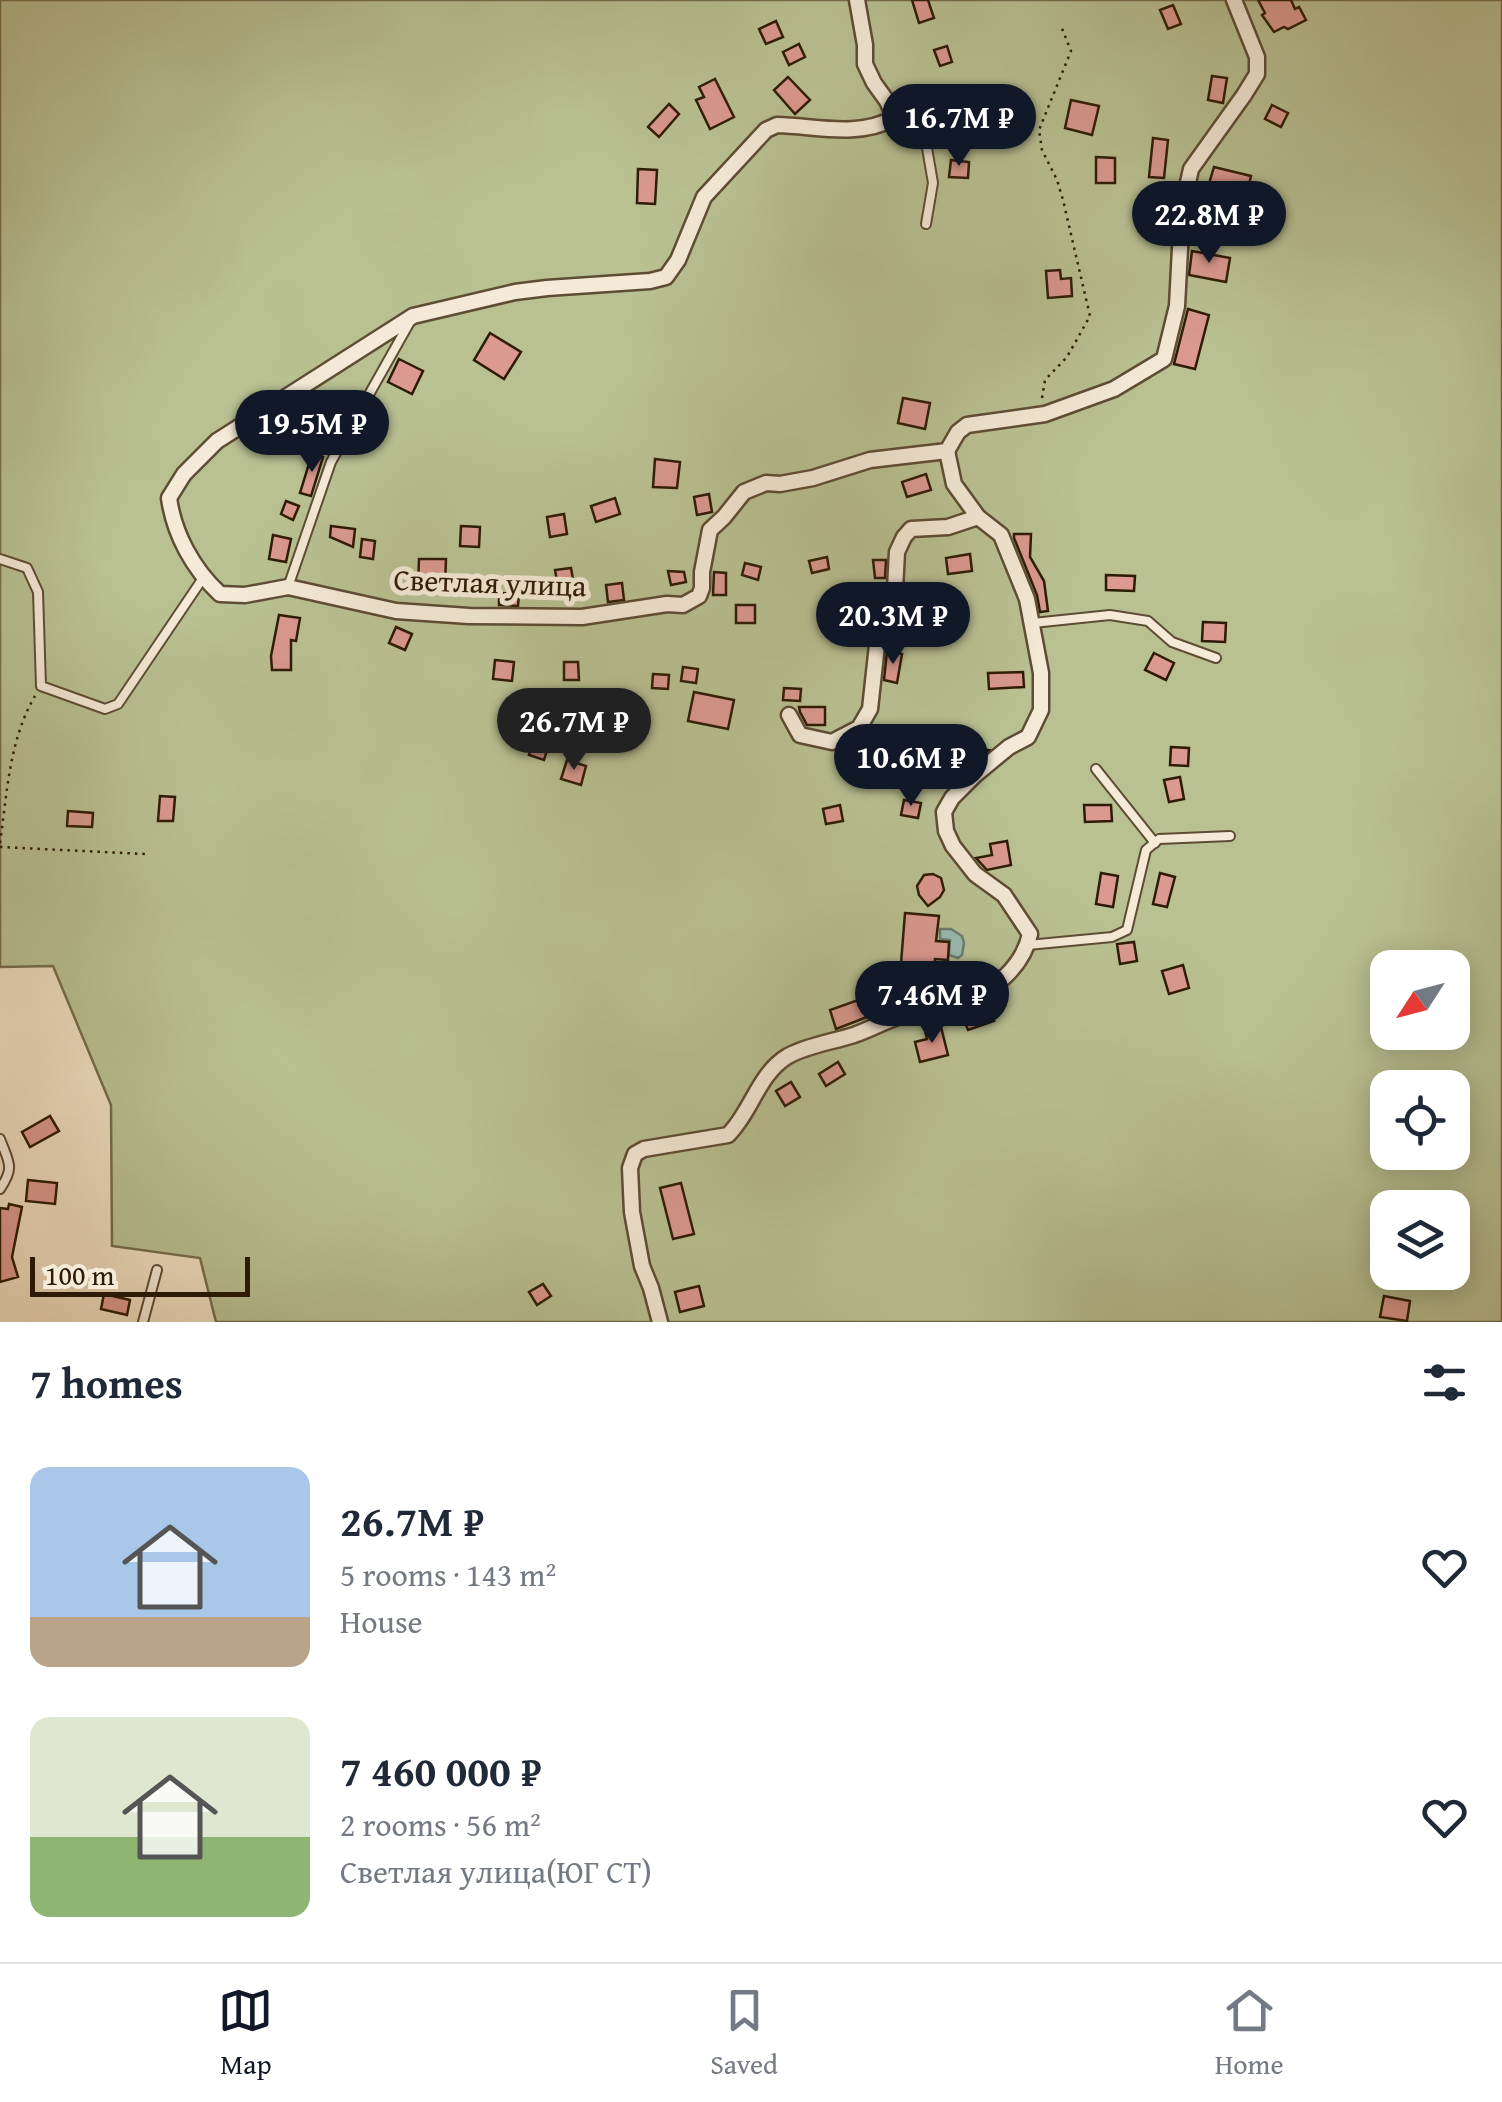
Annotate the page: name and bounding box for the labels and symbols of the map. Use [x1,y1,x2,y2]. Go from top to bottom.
pin: 16.7M ₽ [867,84,1051,169]
pin: 22.8M ₽ [1117,181,1301,266]
pin: 19.5M ₽ [220,390,404,475]
street label: Светлая улица [393,557,588,607]
pin: 20.3M ₽ [801,582,985,667]
pin: 26.7M ₽ [482,688,666,773]
pin: 10.6M ₽ [819,724,1003,809]
north arrow [1370,950,1470,1050]
pin: 7.46M ₽ [840,961,1024,1046]
scale bar [30,1252,250,1296]

